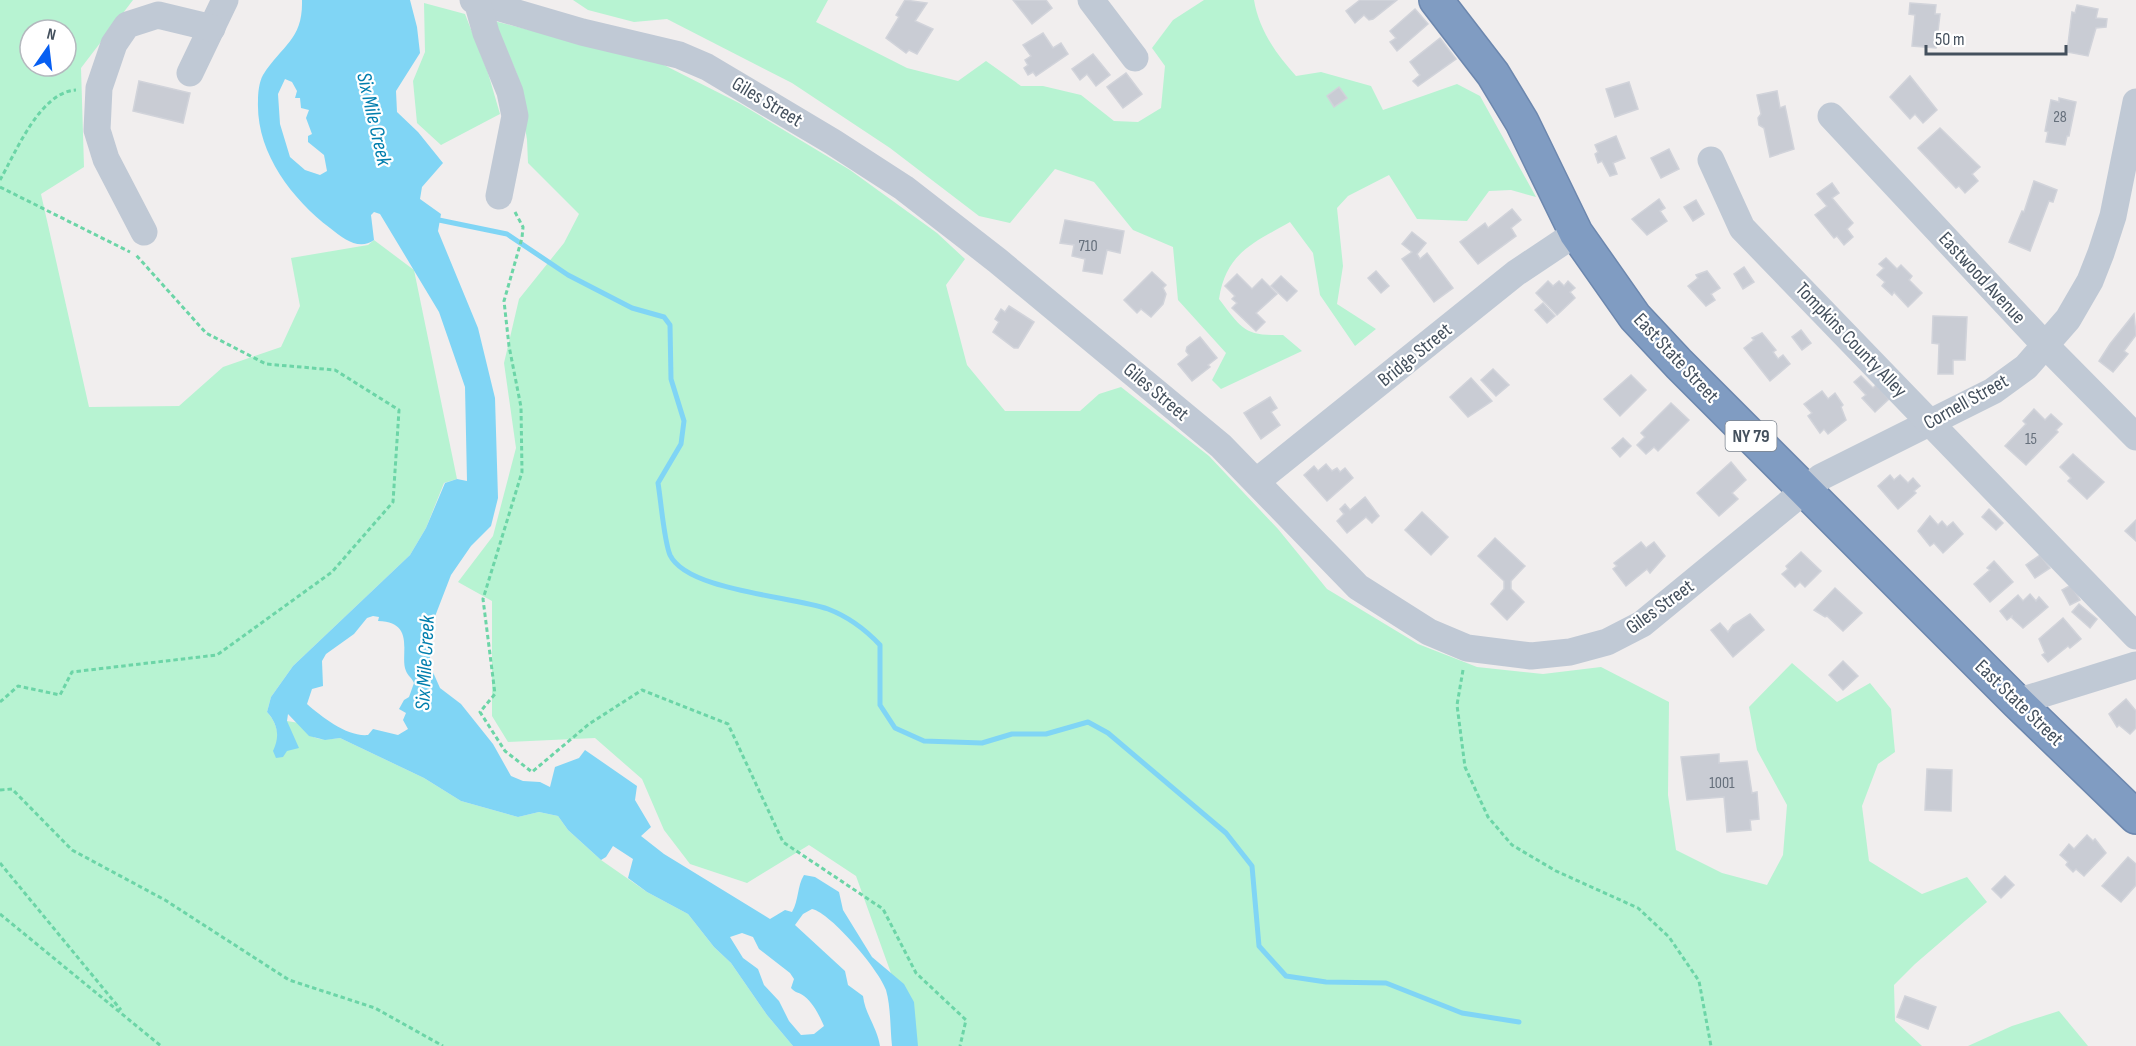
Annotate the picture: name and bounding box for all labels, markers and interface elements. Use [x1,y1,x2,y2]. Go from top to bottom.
north arrow [18,18,78,78]
scale bar [1926,18,2066,56]
text: N [45,25,58,45]
text: 50 m [1935,29,1965,50]
water label: Six Mile Creek [351,70,397,169]
street label: Giles Street [727,72,807,132]
house number: 28 [2053,108,2067,127]
street label: Eastwood Avenue [1933,227,2031,329]
house number: 710 [1078,237,1098,256]
street label: Tompkins County Alley [1790,278,1912,403]
street label: East State Street [1628,308,1724,408]
street label: Bridge Street [1373,318,1457,392]
street label: Giles Street [1118,358,1194,426]
street label: Cornell Street [1920,369,2012,435]
road number: NY 79 [1726,421,1776,451]
house number: 15 [2025,430,2037,449]
street label: Giles Street [1621,574,1699,640]
water label: Six Mile Creek [410,614,440,711]
street label: East State Street [1970,655,2068,751]
house number: 1001 [1709,774,1735,793]

